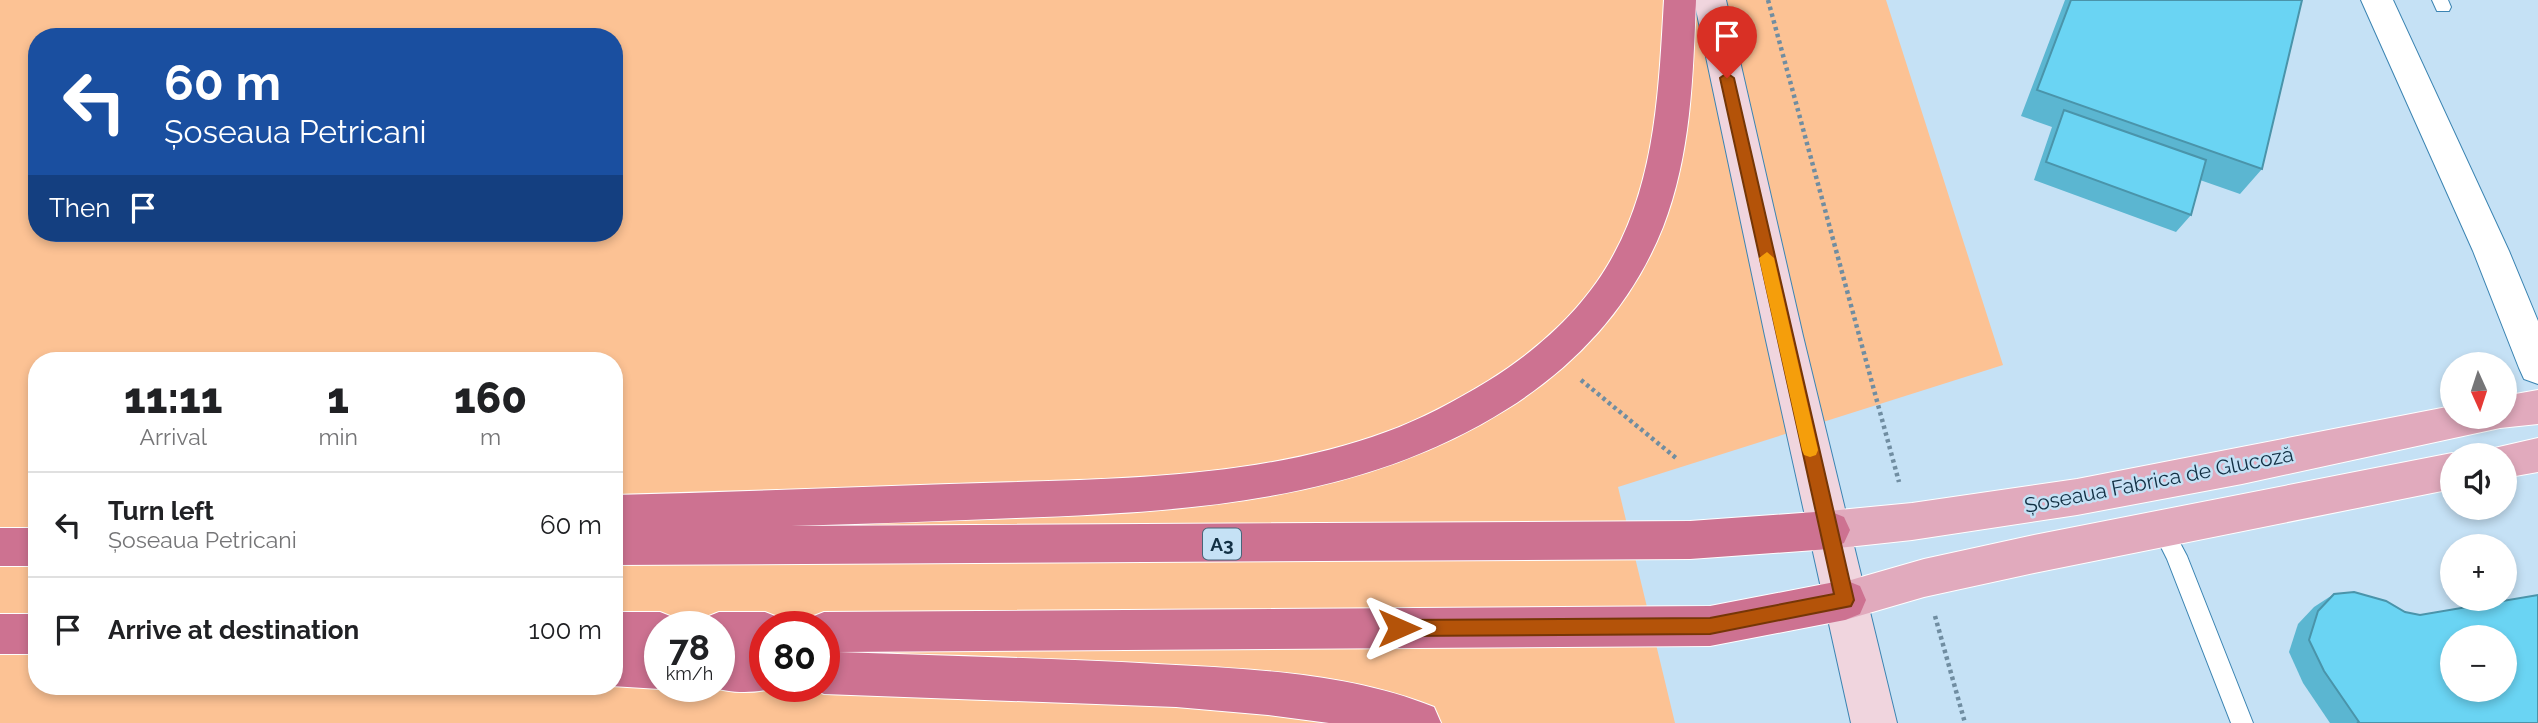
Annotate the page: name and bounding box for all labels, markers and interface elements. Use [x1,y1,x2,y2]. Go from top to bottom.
pin [1697,6,1757,78]
icon: arrive [1708,17,1746,55]
text: 60 m [164,54,281,111]
icon: left [49,56,140,147]
text: Șoseaua Petricani [164,113,427,150]
icon: arrive [124,189,162,227]
text: Then [49,193,110,223]
north arrow [2440,352,2516,429]
map controls [2440,352,2517,702]
text: 11:11 [124,374,222,423]
text: 1 [327,374,349,423]
text: 160 [454,374,527,423]
text: Arrival [139,423,207,450]
text: min [318,423,358,450]
text: m [480,423,501,450]
street label: Șoseaua Fabrica de Glucoză [2022,441,2296,518]
button: sound [2440,443,2517,520]
text: Turn left [108,496,214,526]
icon: left [49,506,87,544]
text: 60 m [540,510,602,540]
text: Șoseaua Petricani [108,526,297,553]
road number: A3 [1203,528,1241,559]
button: + [2440,534,2517,611]
position arrow [1362,591,1436,665]
icon: arrive [49,611,87,649]
speed limit sign: 80 [749,611,840,702]
text: Arrive at destination [108,615,359,645]
text: 100 m [529,615,602,645]
button: − [2440,625,2517,702]
text: 78 [669,627,710,668]
text: km/h [666,663,713,684]

